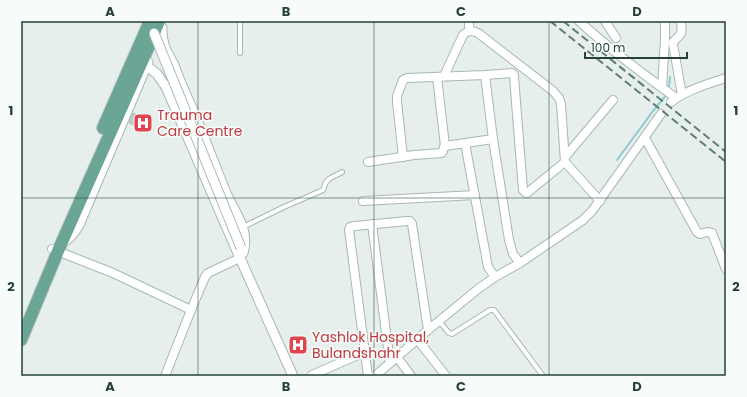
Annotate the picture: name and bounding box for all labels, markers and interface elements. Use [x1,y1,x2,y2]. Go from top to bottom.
text: A [105,2,115,21]
text: B [282,2,291,21]
text: C [456,2,466,21]
text: D [632,2,642,21]
scale bar [585,34,687,60]
text: 100 m [591,39,625,56]
text: 1 [9,101,13,120]
text: 1 [734,101,738,120]
place label: Trauma Care Centre [157,105,243,141]
hospital icon: Trauma Care Centre [132,112,154,134]
text: 2 [7,277,15,296]
text: 2 [732,277,740,296]
place label: Yashlok Hospital, Bulandshahr [312,327,429,363]
hospital icon: Yashlok Hospital, Bulandshahr [287,334,309,356]
text: A [105,377,115,396]
text: B [282,377,291,396]
text: C [456,377,466,396]
text: D [632,377,642,396]

